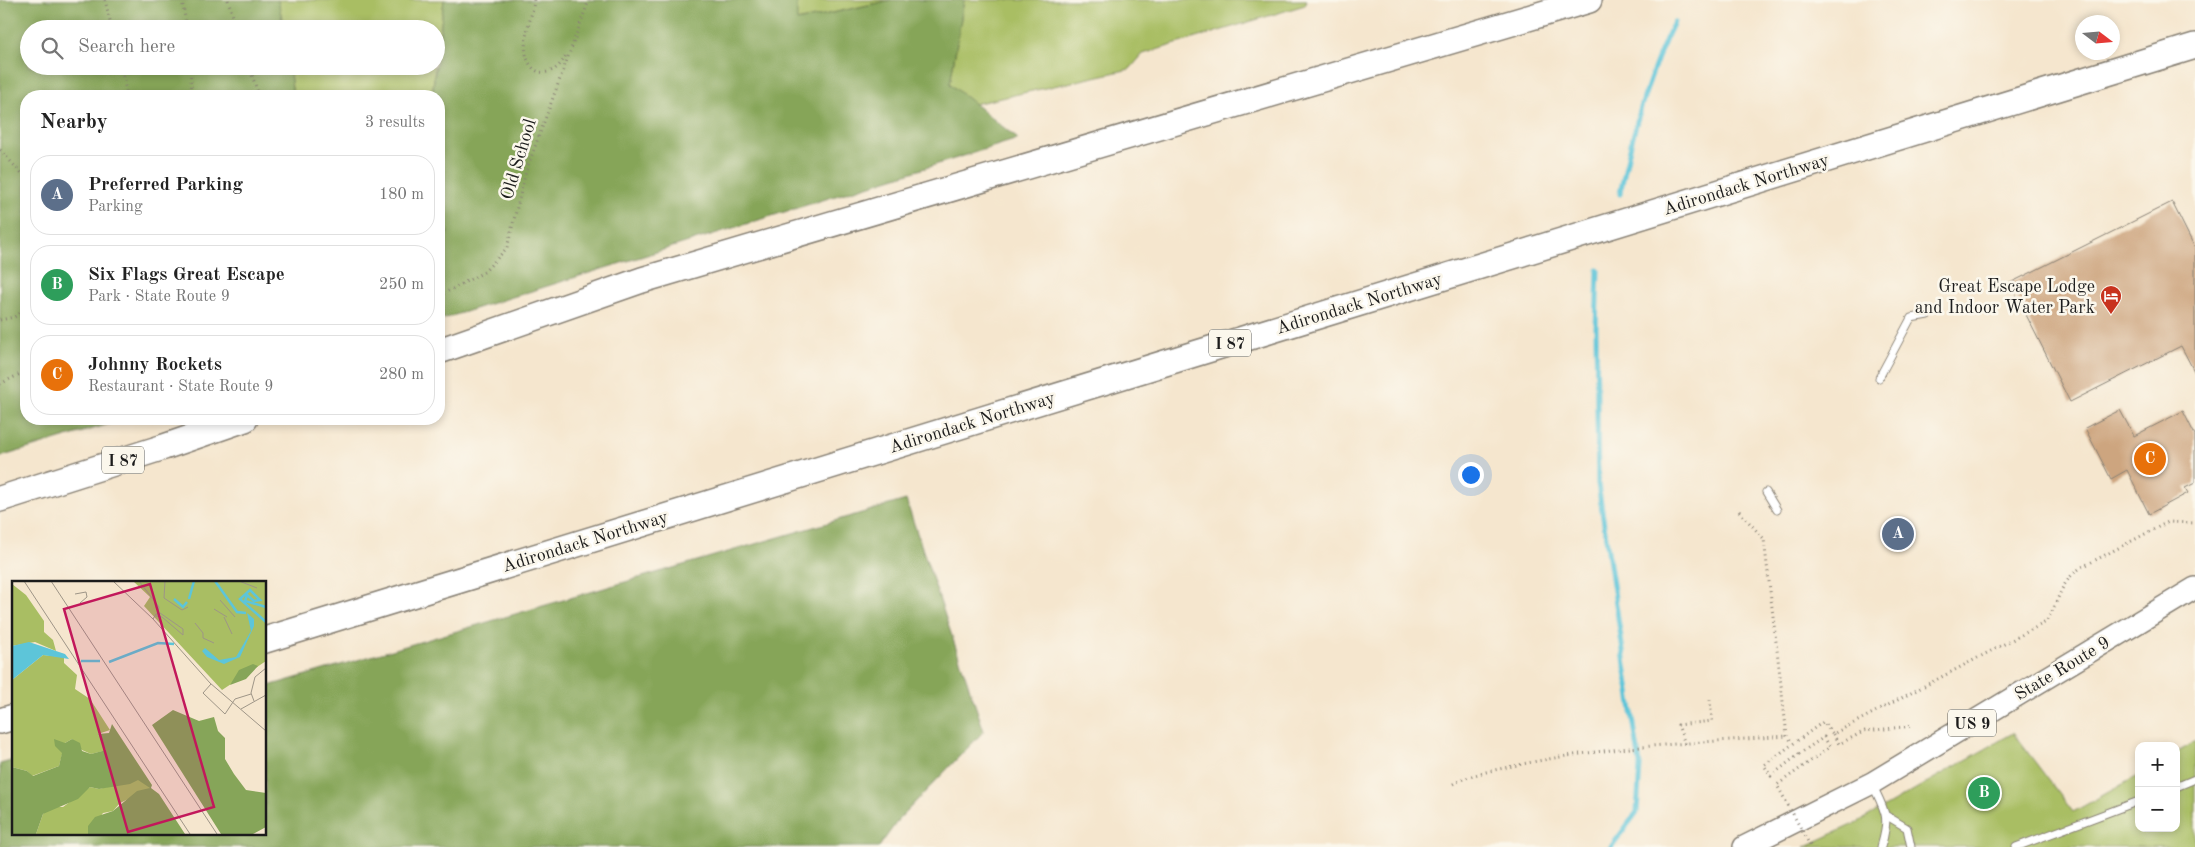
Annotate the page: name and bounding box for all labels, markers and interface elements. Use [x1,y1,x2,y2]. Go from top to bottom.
north arrow [2075,15,2120,60]
search box [20,20,445,75]
icon: search [38,34,66,62]
text: Search here [78,38,175,57]
text: Nearby [40,112,108,133]
text: 3 results [365,115,425,131]
street label: Old School [498,117,540,202]
street label: Adirondack Northway [1661,151,1832,219]
text: Preferred Parking [88,176,243,195]
text: A [51,187,63,203]
text: 180 m [379,187,424,203]
text: Parking [88,199,143,215]
text: Six Flags Great Escape [88,266,285,285]
street label: Adirondack Northway [1274,270,1445,338]
text: B [51,277,63,293]
text: 250 m [379,277,424,293]
place label: Great Escape Lodge and Indoor Water Park [1915,278,2095,317]
hotel icon: Great Escape Lodge and Indoor Water Park [2099,284,2123,315]
text: Park · State Route 9 [88,289,230,305]
road number: I 87 [1209,329,1251,356]
text: Johnny Rockets [88,356,222,375]
text: C [52,367,62,383]
text: 280 m [379,367,424,383]
text: Restaurant · State Route 9 [88,379,273,395]
street label: Adirondack Northway [887,389,1058,457]
pin: C [2134,440,2166,478]
road number: I 87 [102,446,144,474]
your location [1458,462,1484,488]
street label: Adirondack Northway [500,508,671,576]
pin: A [1882,515,1914,553]
inset map [12,581,266,834]
street label: State Route 9 [2012,633,2113,704]
road number: US 9 [1948,710,1996,736]
map controls [2135,742,2180,832]
button: + [2135,742,2180,787]
pin: B [1968,774,2000,812]
button: − [2135,787,2180,832]

